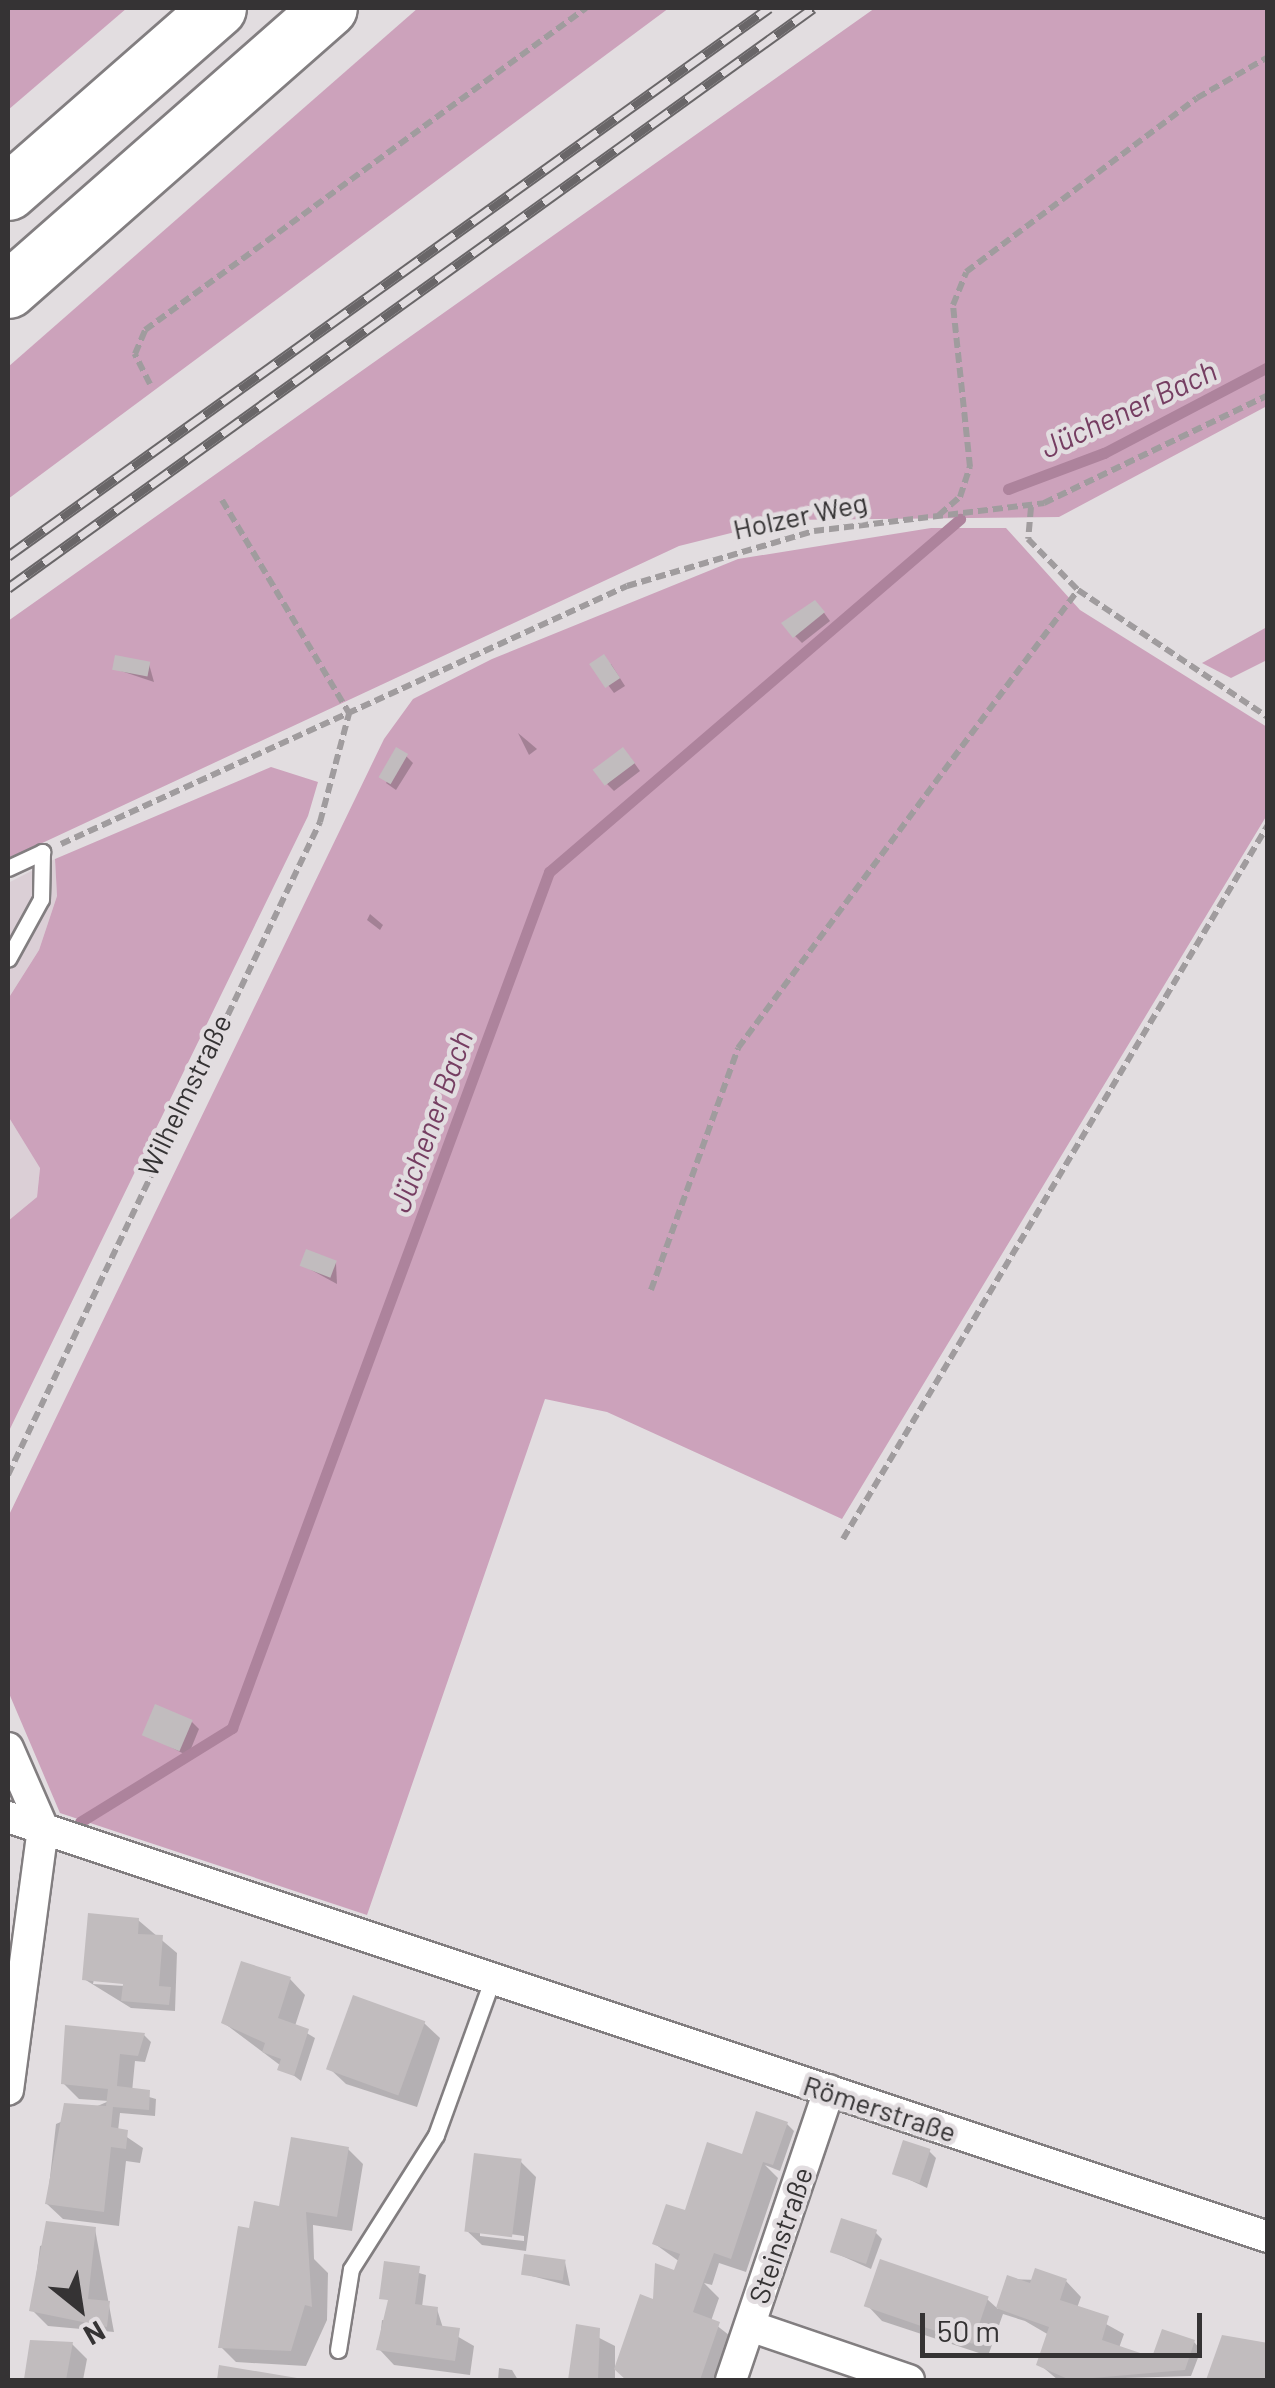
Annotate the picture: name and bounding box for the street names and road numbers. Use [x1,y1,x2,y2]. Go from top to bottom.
street label: Holzer Weg [730,484,870,546]
street label: Wilhelmstraße [130,1008,238,1182]
street label: Römerstraße [799,2068,961,2148]
street label: Steinstraße [741,2162,819,2308]

